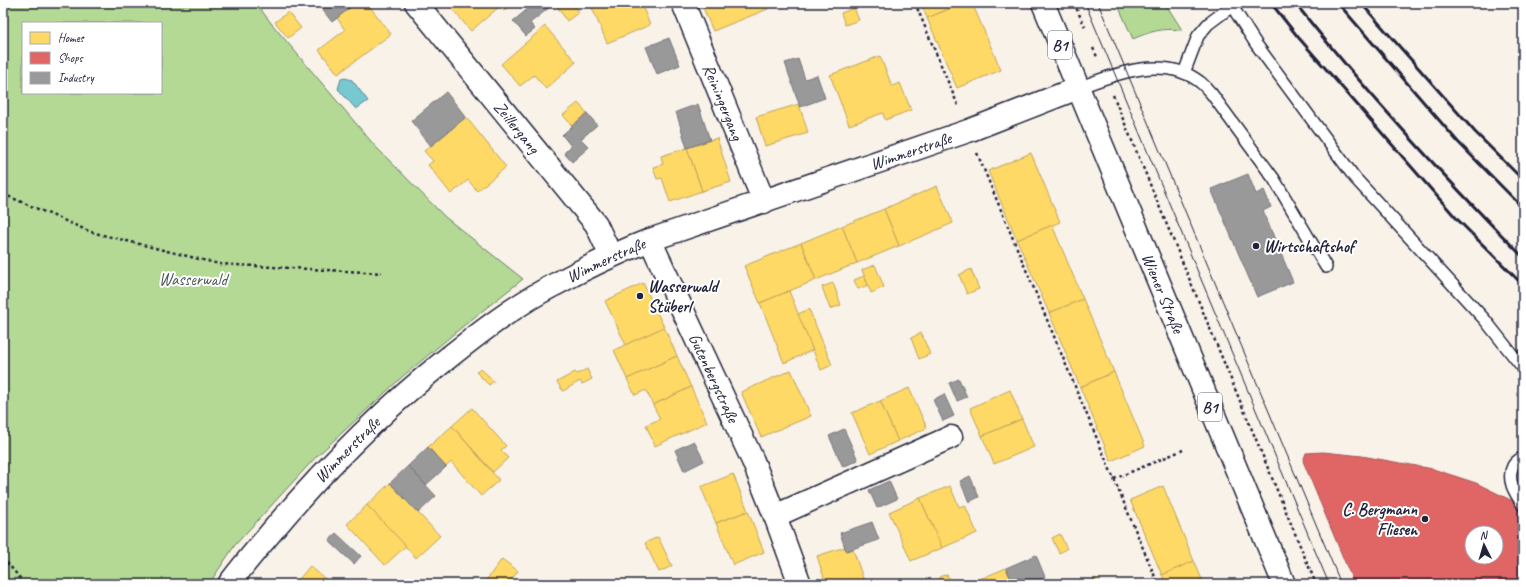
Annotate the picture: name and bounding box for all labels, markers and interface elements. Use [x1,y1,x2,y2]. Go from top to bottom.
legend [22,22,162,94]
text: Homes [58,30,85,46]
road number: B1 [1048,31,1072,59]
text: Shops [58,50,83,66]
street label: Reiningergang [698,61,748,144]
text: Industry [58,70,95,86]
street label: Zeillergang [489,97,545,159]
street label: Wimmerstraße [868,127,956,175]
street label: Wimmerstraße [563,232,650,287]
place label: Wirtschaftshof [1264,236,1358,257]
marker: Wirtschaftshof [1251,241,1261,251]
street label: Wiener Straße [1137,250,1189,338]
park label: Wasserwald [159,269,229,290]
place label: Wasserwald Stüberl [648,276,720,317]
marker: Wasserwald Stüberl [635,291,645,301]
street label: Gutenbergstraße [684,330,744,427]
road number: B1 [1198,393,1222,421]
street label: Wimmerstraße [310,411,385,487]
place label: C. Bergmann Fliesen [1342,499,1418,540]
marker: C. Bergmann Fliesen [1420,514,1430,524]
north arrow [1464,525,1504,565]
text: N [1479,528,1489,542]

